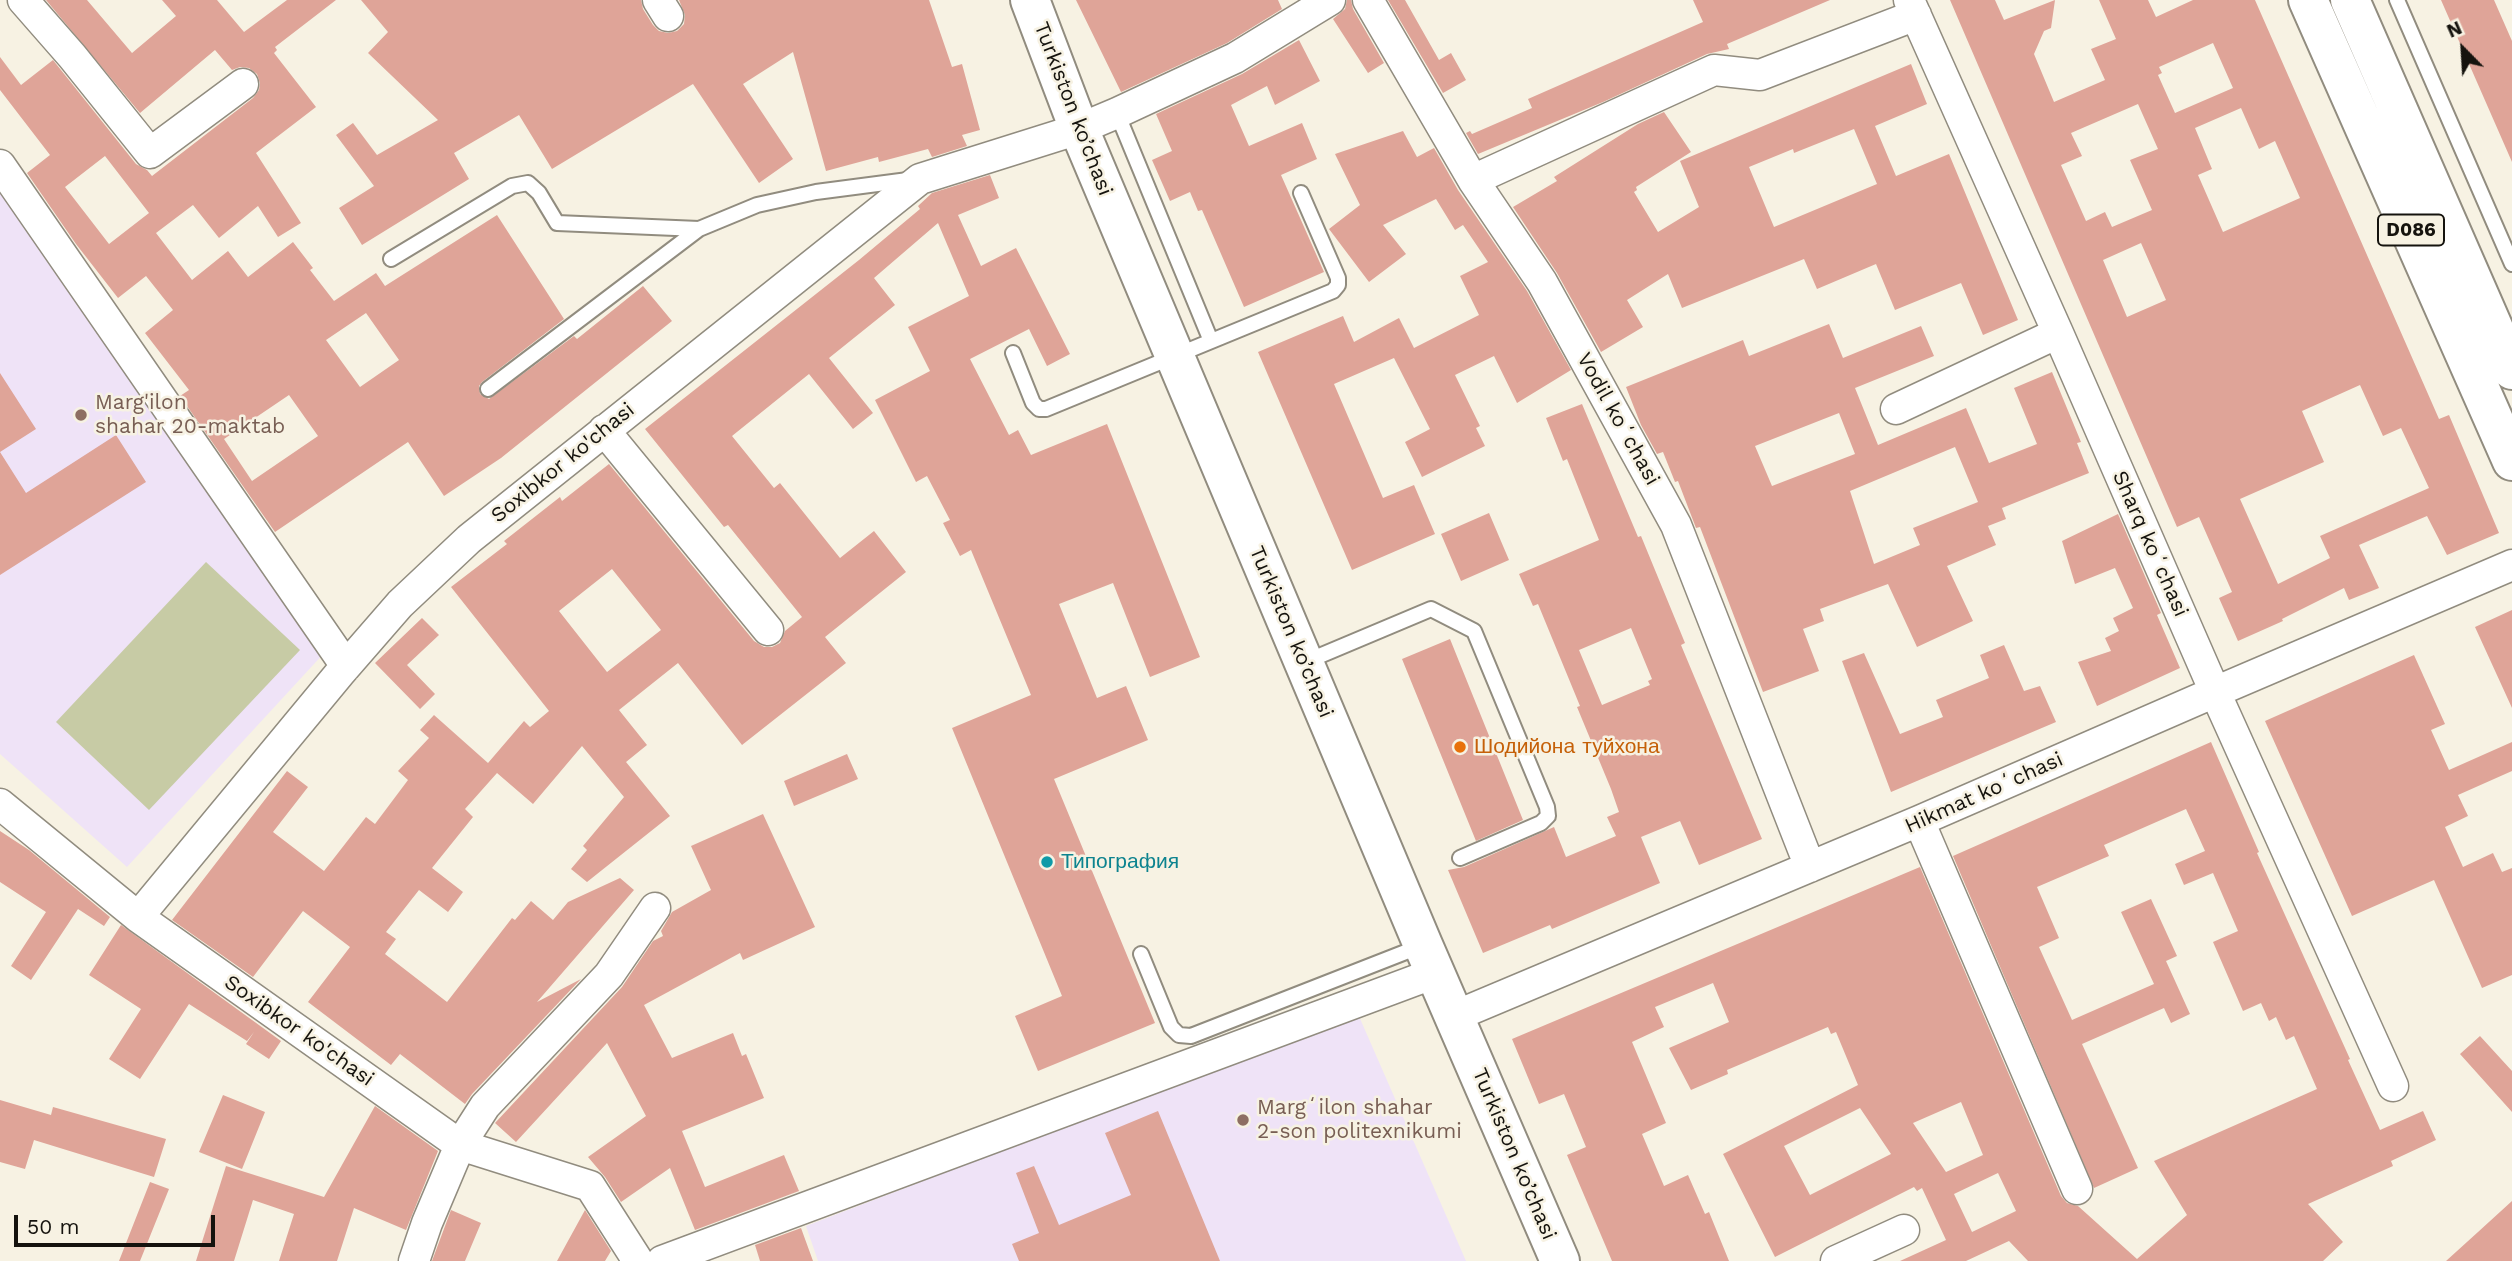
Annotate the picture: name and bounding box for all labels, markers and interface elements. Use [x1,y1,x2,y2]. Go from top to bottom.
north arrow [2428,14,2498,84]
text: N [2443,16,2465,43]
street label: Turkiston ko’chasi [1028,19,1118,199]
road number: D086 [2378,214,2444,246]
street label: Vodil koʻchasi [1571,348,1665,490]
place label: Marg'ilon shahar 20-maktab [95,390,285,440]
street label: Soxibkor ko'chasi [486,398,640,528]
marker: Marg'ilon shahar 20-maktab [73,407,89,423]
street label: Sharq koʻchasi [2107,467,2193,621]
street label: Turkiston ko’chasi [1243,542,1339,722]
place label: Шодийона туйхона [1474,734,1660,760]
marker: Шодийона туйхона [1452,739,1468,755]
street label: Hikmat koʻchasi [1901,747,2067,839]
place label: Типография [1061,849,1179,875]
marker: Типография [1039,854,1055,870]
street label: Soxibkor ko'chasi [219,970,379,1092]
street label: Turkiston ko’chasi [1466,1064,1562,1244]
place label: Margʻilon shahar 2-son politexnikumi [1257,1095,1462,1145]
marker: Margʻilon shahar 2-son politexnikumi [1235,1112,1251,1128]
scale bar [18,1202,219,1246]
text: 50 m [27,1214,79,1239]

